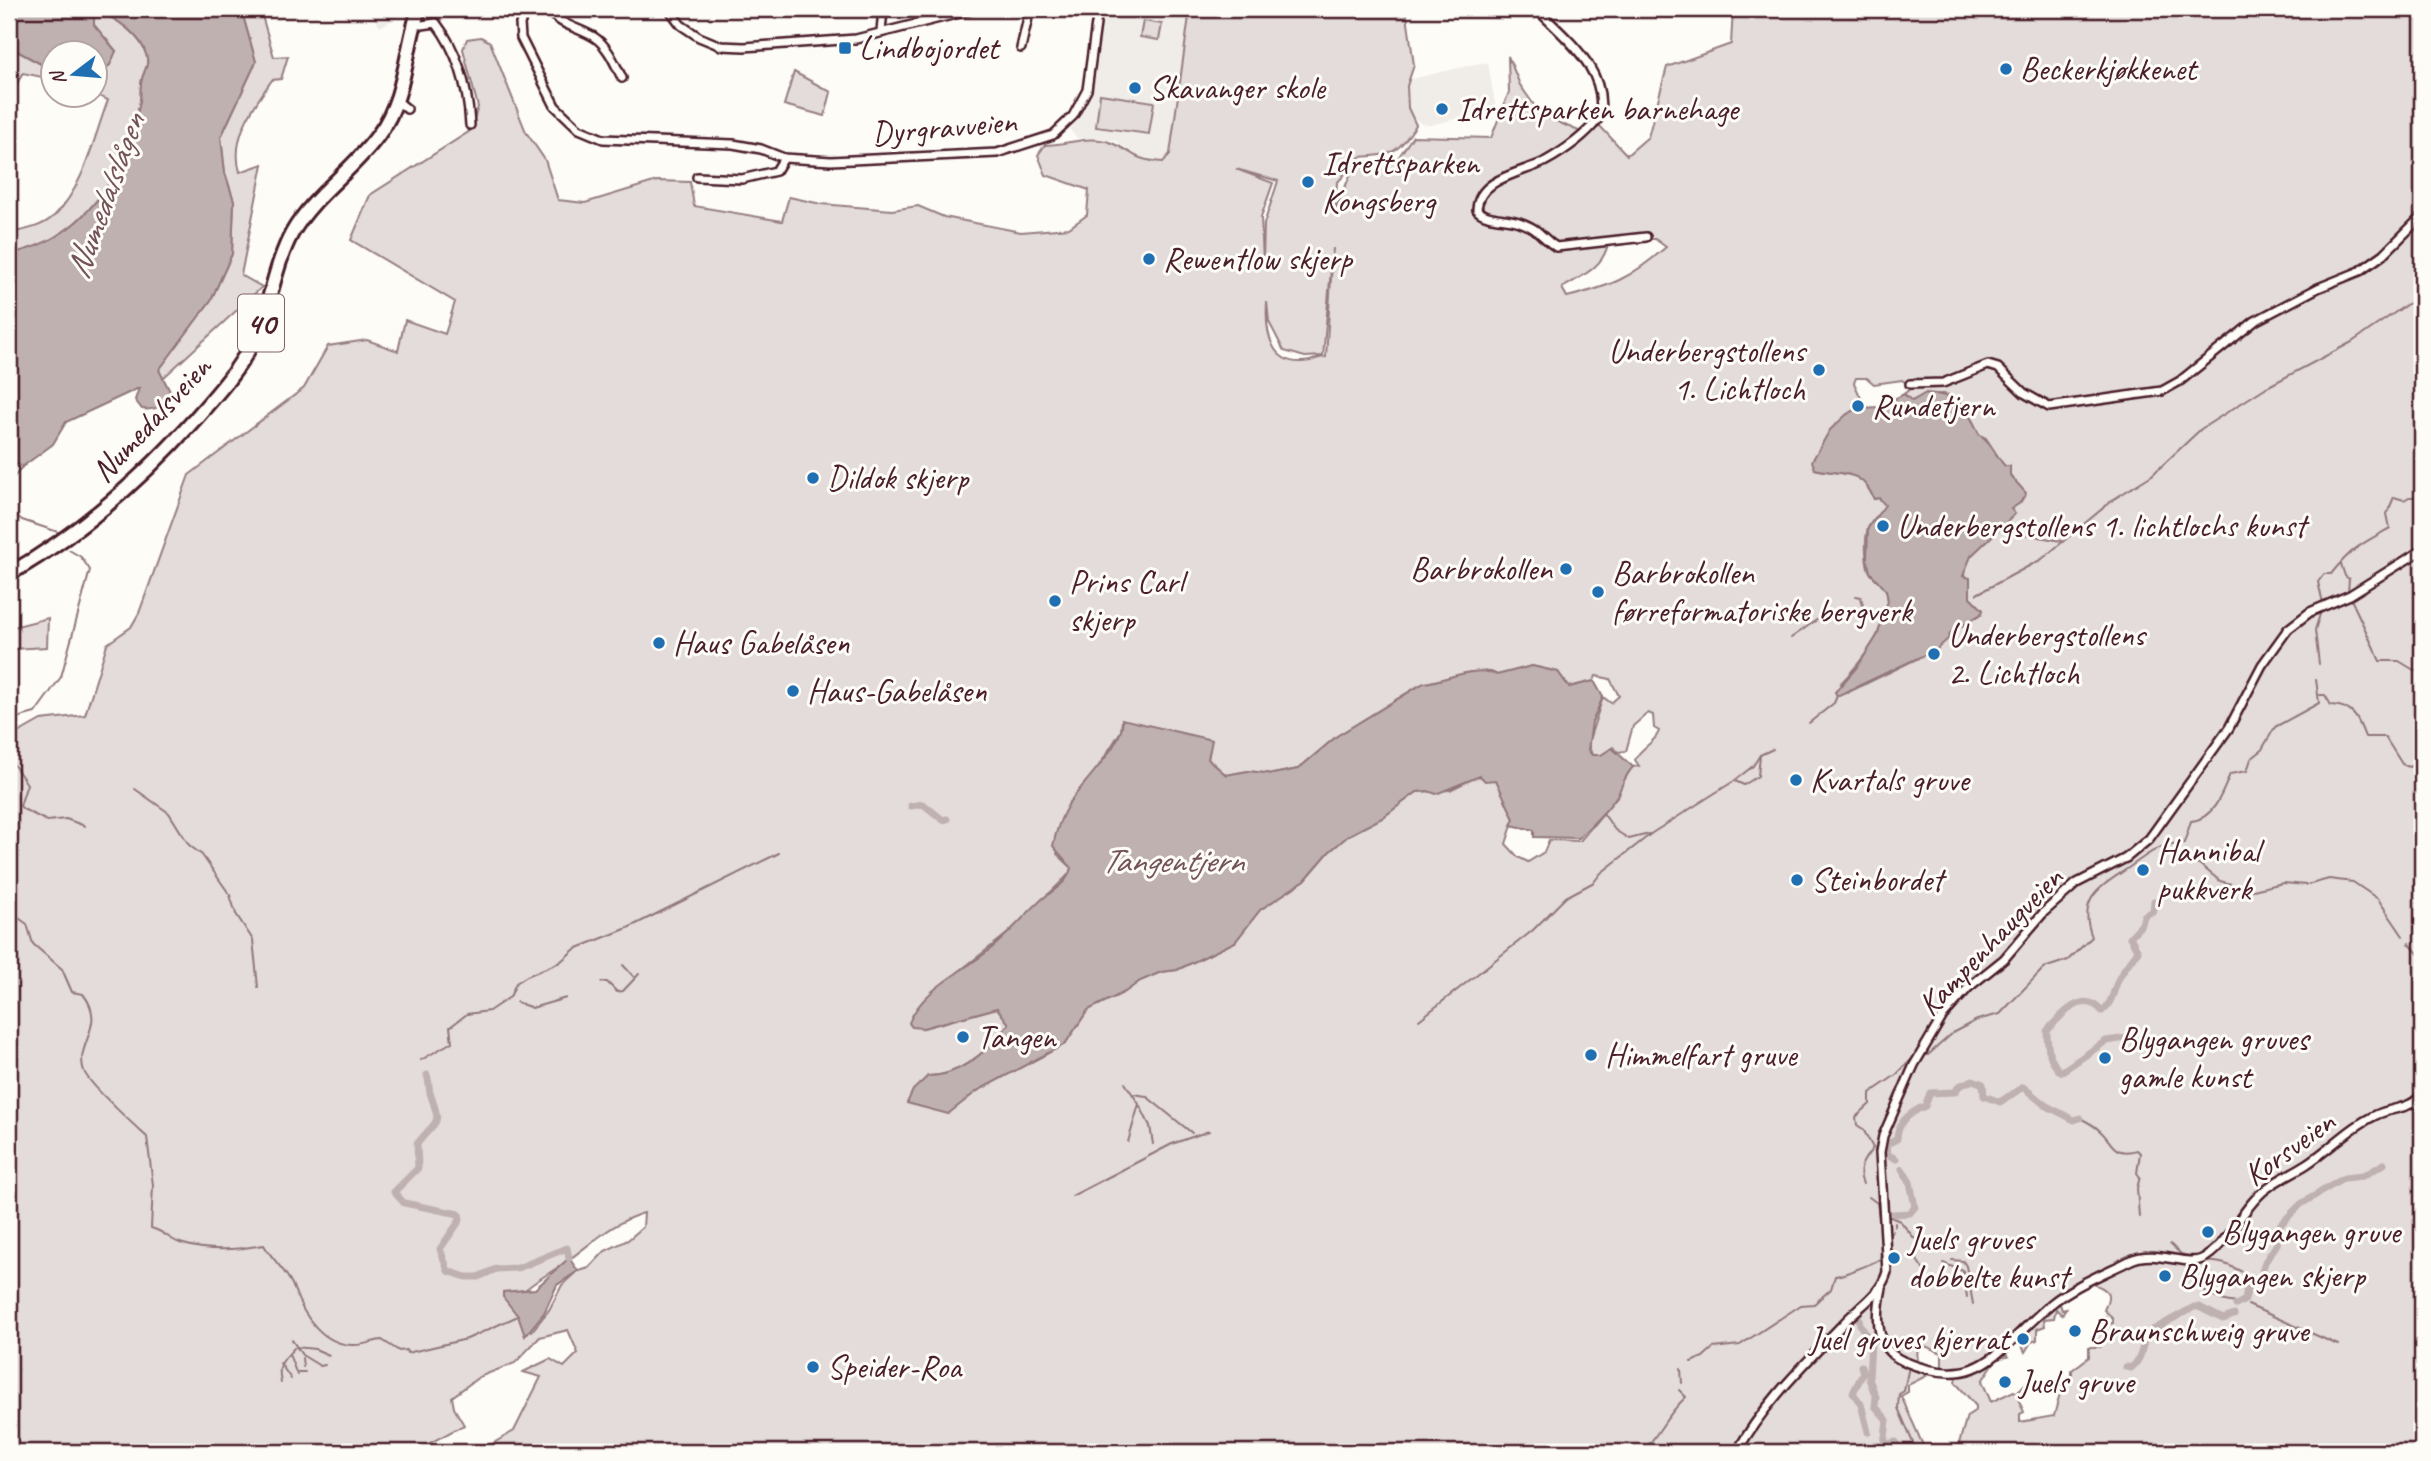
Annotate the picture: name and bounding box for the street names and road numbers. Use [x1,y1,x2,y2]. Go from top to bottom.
street label: Dyrgravveien [870,100,1019,154]
road number: 40 [238,295,284,352]
street label: Numedalsveien [82,345,222,491]
street label: Kampenhaugveien [1908,856,2073,1025]
street label: Korsveien [2235,1100,2344,1195]

